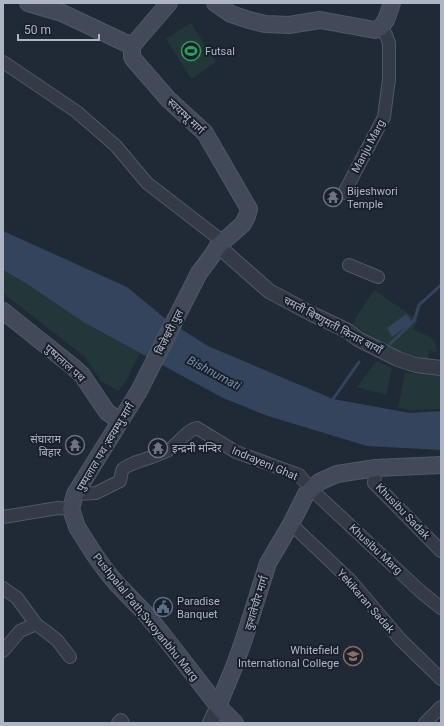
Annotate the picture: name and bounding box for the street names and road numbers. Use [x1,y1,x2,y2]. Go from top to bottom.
street label: स्वयम्भू मार्ग [164,96,208,138]
street label: Manju Marg [349,117,388,175]
street label: चमती बिष्णुमती किनार बायाँ [281,293,386,358]
street label: बिजेश्वरी पुल [153,307,187,357]
street label: पुष्पलाल पथ [42,342,88,386]
street label: पुष्पलाल पथ ;स्वयम्भु मार्ग [74,400,138,494]
street label: Indrayeni Ghat [230,444,300,483]
street label: Khusibu Sadak [373,481,433,542]
street label: Khusibu Marg [346,522,405,577]
street label: Pushpalal Path;Swoyanbhu Marg [90,551,201,684]
street label: Yekikaran Sadak [334,567,397,636]
street label: कुशलेचौर मार्ग [242,573,271,632]

